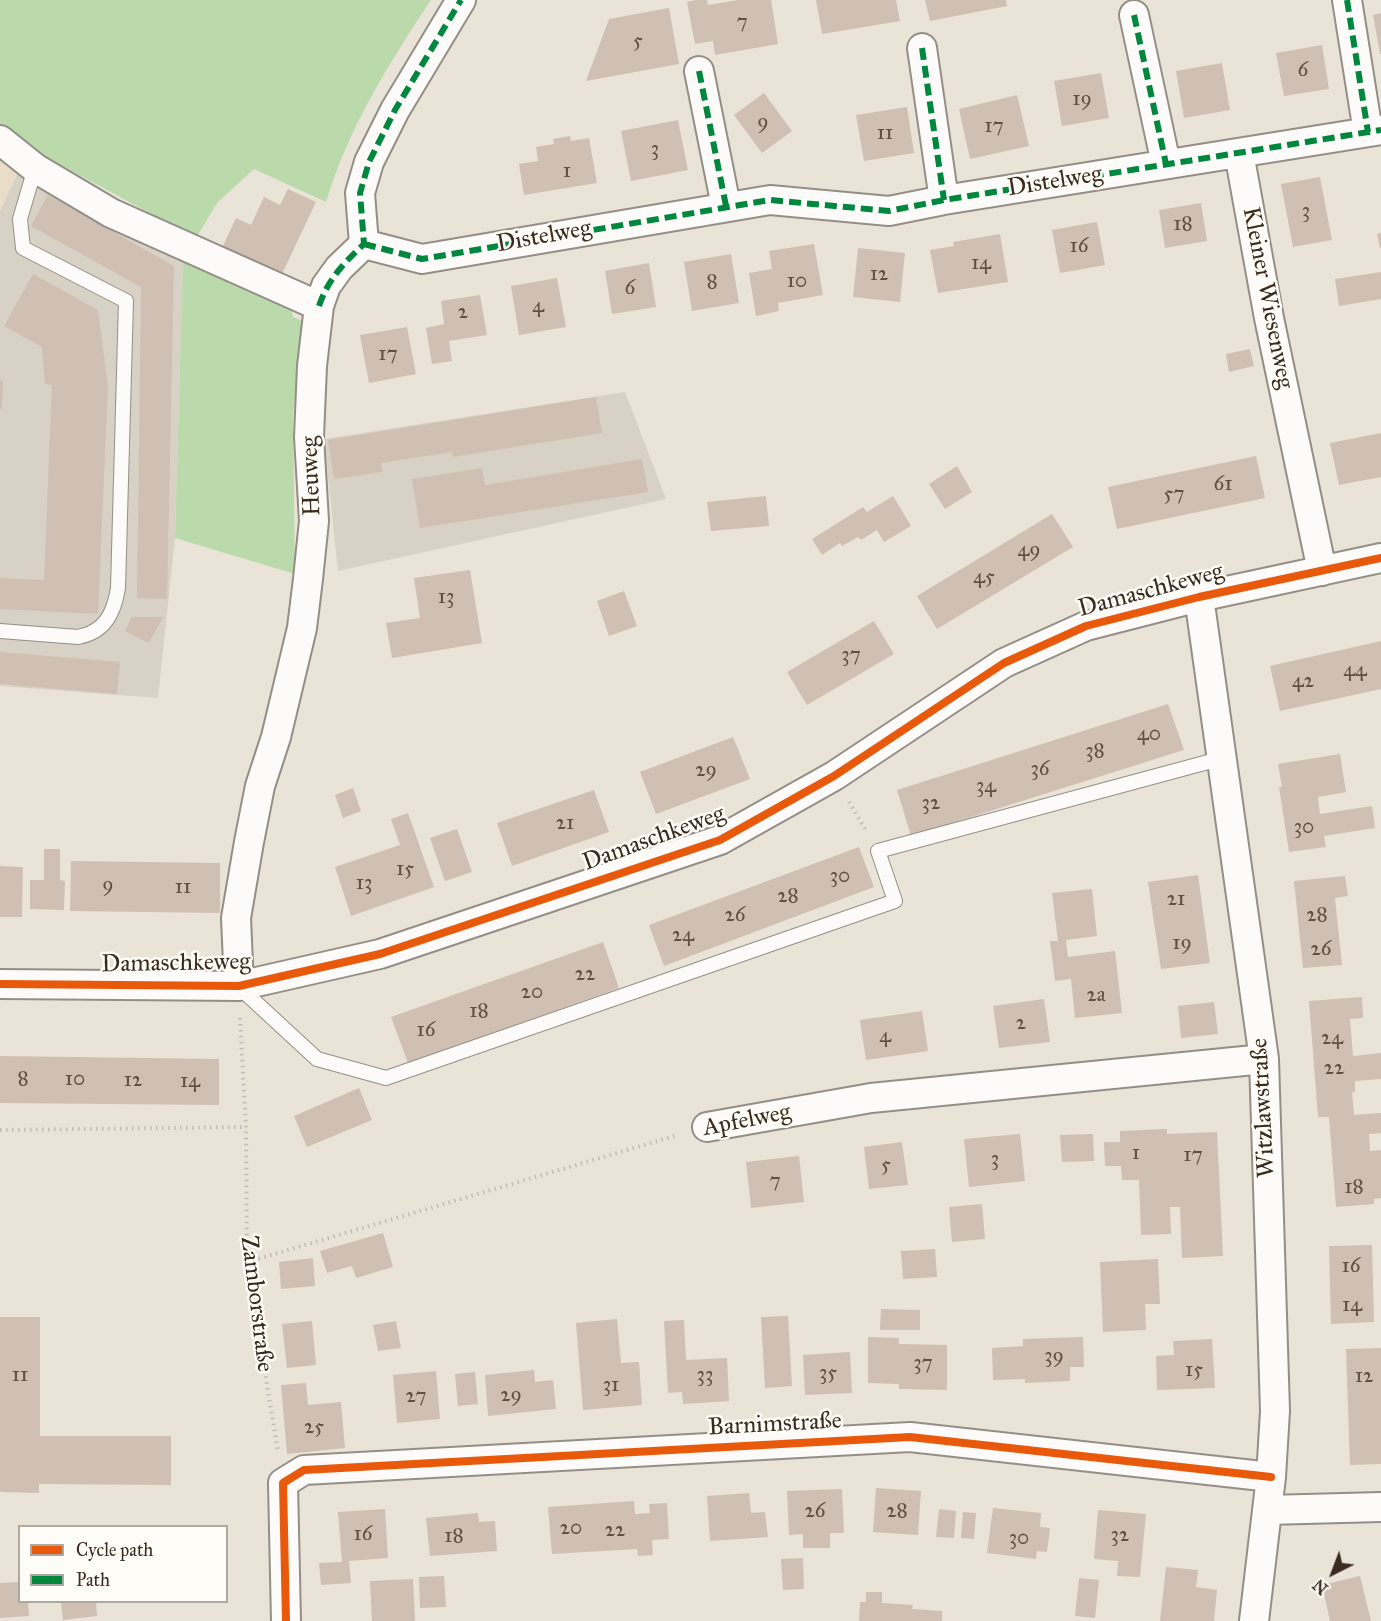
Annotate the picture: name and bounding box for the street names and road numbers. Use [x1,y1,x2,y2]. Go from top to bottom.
street label: Distelweg [1005,160,1105,204]
street label: Kleiner Wiesenweg [1235,205,1299,391]
street label: Distelweg [494,215,594,259]
street label: Heuweg [296,436,328,516]
street label: Damaschkeweg [1075,558,1227,624]
street label: Damaschkeweg [579,800,729,878]
street label: Damaschkeweg [101,948,251,980]
street label: Witzlawstraße [1246,1037,1282,1179]
street label: Apfelweg [701,1098,793,1144]
street label: Zamborstraße [233,1234,279,1374]
street label: Barnimstraße [708,1407,842,1443]

